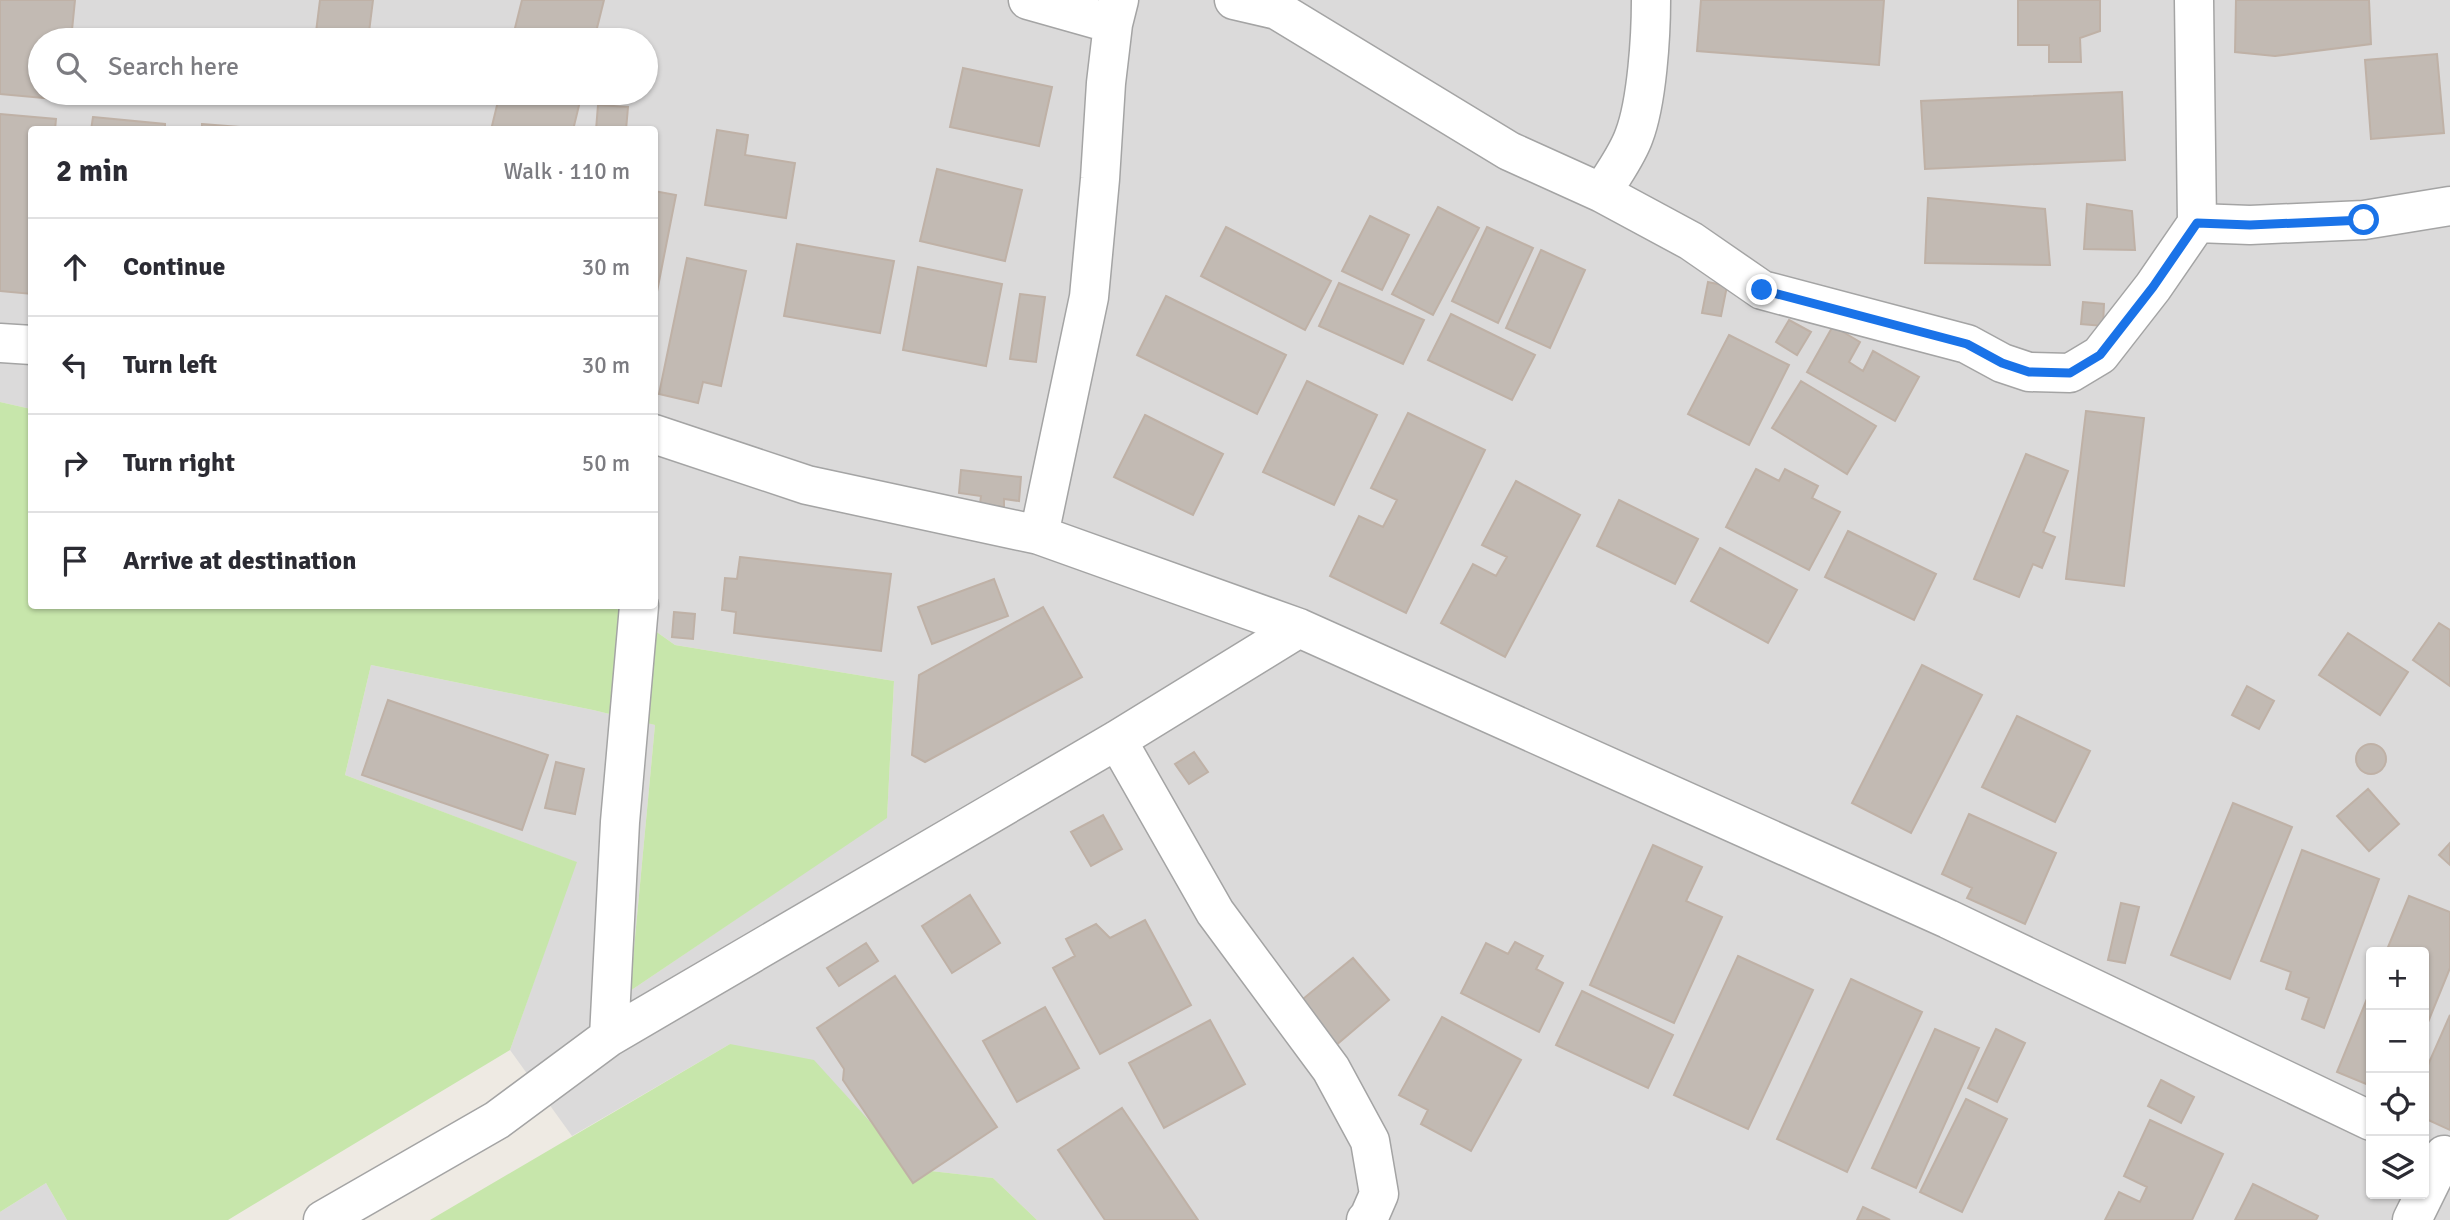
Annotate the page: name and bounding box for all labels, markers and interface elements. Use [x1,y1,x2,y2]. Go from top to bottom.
search box [28,28,658,105]
icon: search [52,48,90,86]
text: Search here [108,51,239,83]
text: 2 min [56,153,128,190]
text: Walk · 110 m [504,157,630,186]
route start [2348,204,2379,235]
icon: ahead [56,248,94,286]
text: Continue [123,251,225,283]
text: 30 m [582,253,630,282]
route end [1746,274,1777,305]
icon: left [56,346,94,384]
text: Turn left [123,349,217,381]
text: 30 m [582,351,630,380]
icon: right [56,444,94,482]
text: Turn right [123,447,235,479]
text: 50 m [582,449,630,478]
icon: arrive [56,542,94,580]
text: Arrive at destination [123,545,356,577]
map controls [2366,947,2429,1199]
button: + [2366,947,2429,1010]
button: − [2366,1010,2429,1073]
button: locate [2366,1073,2429,1136]
button: layers [2366,1136,2429,1199]

